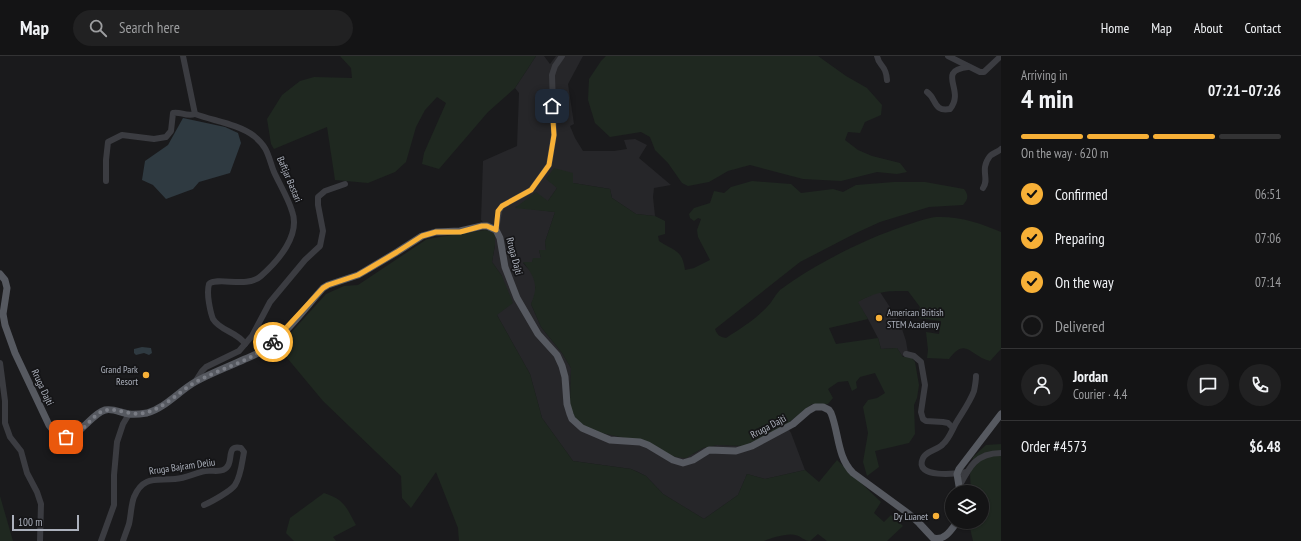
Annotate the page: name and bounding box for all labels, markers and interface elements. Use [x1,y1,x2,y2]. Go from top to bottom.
search box [73,10,353,46]
text: Map [20,16,49,40]
icon: search [87,17,109,39]
text: Search here [119,18,180,37]
text: Home [1101,19,1129,37]
text: Map [1151,19,1172,37]
text: About [1194,19,1223,37]
text: Contact [1245,19,1281,37]
text: Arriving in [1021,67,1068,84]
text: 07:21–07:26 [1208,81,1281,100]
text: 4 min [1021,82,1074,115]
pin [535,89,569,123]
icon: home [541,95,563,117]
text: On the way · 620 m [1021,145,1108,162]
street label: Baftjar Bastari [274,154,305,204]
icon: check [1021,183,1043,205]
text: Confirmed [1055,185,1108,204]
text: 06:51 [1255,186,1281,203]
icon: check [1021,227,1043,249]
text: Preparing [1055,229,1105,248]
text: 07:06 [1255,230,1281,247]
street label: Rruga Dajti [503,236,526,276]
icon: check [1021,271,1043,293]
text: On the way [1055,273,1114,292]
text: 07:14 [1255,274,1281,291]
place label: American British STEM Academy [887,306,944,331]
marker: American British STEM Academy [874,313,884,323]
text: Delivered [1055,317,1105,336]
courier [253,322,293,362]
icon: bike [262,331,284,353]
place label: Grand Park Resort [101,363,138,388]
button: person [1021,364,1063,406]
button: chat [1187,364,1229,406]
button: phone [1239,364,1281,406]
street label: Rruga Dajti [28,367,57,407]
text: Jordan [1073,367,1108,386]
marker: Grand Park Resort [141,370,151,380]
text: Courier · 4.4 [1073,386,1127,403]
street label: Rruga Dajti [748,412,788,441]
pin [49,420,83,454]
icon: bag [55,426,77,448]
text: Order #4573 [1021,437,1087,456]
text: $6.48 [1249,437,1281,456]
street label: Rruga Bajram Deliu [148,455,216,478]
map controls [945,485,989,529]
button: layers [945,485,989,529]
place label: Dy Luanet [894,510,928,523]
marker: Dy Luanet [931,511,941,521]
scale bar [12,513,79,532]
text: 100 m [18,515,42,529]

